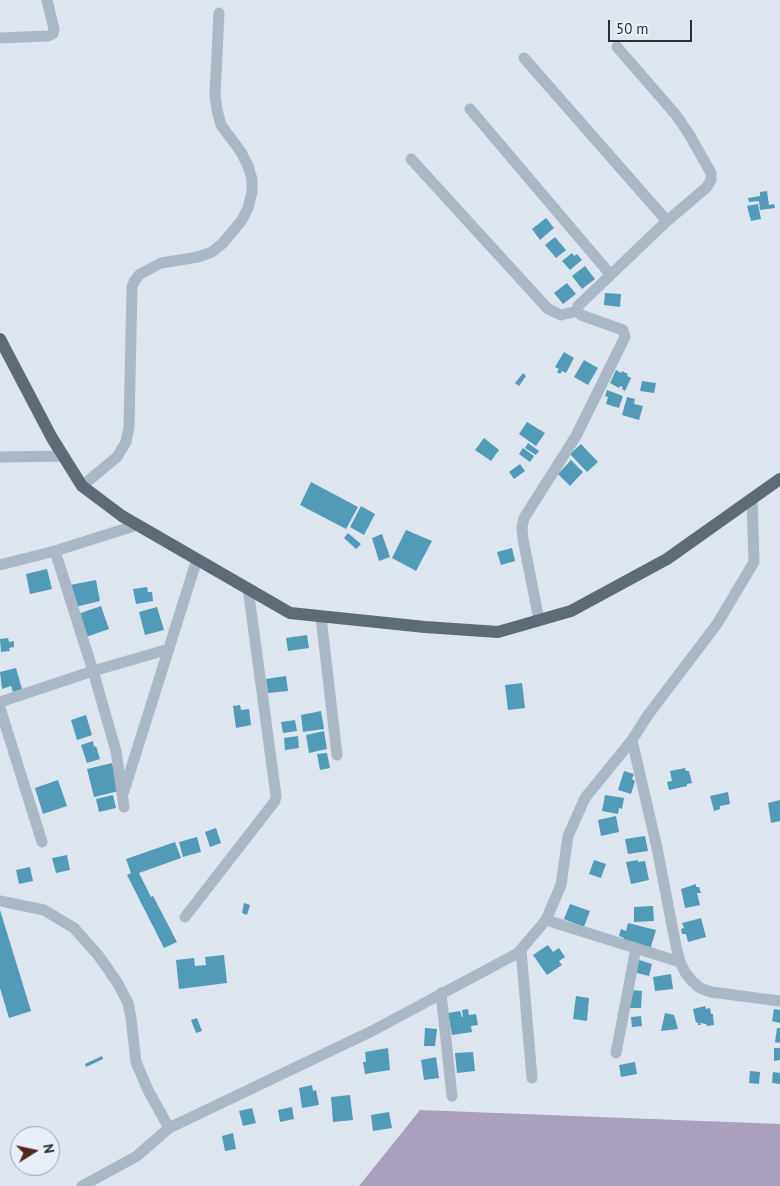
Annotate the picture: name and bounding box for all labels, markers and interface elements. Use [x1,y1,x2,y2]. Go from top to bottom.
scale bar [610,10,694,42]
text: 50 m [616,19,649,38]
north arrow [10,1126,60,1176]
text: N [39,1142,58,1155]

